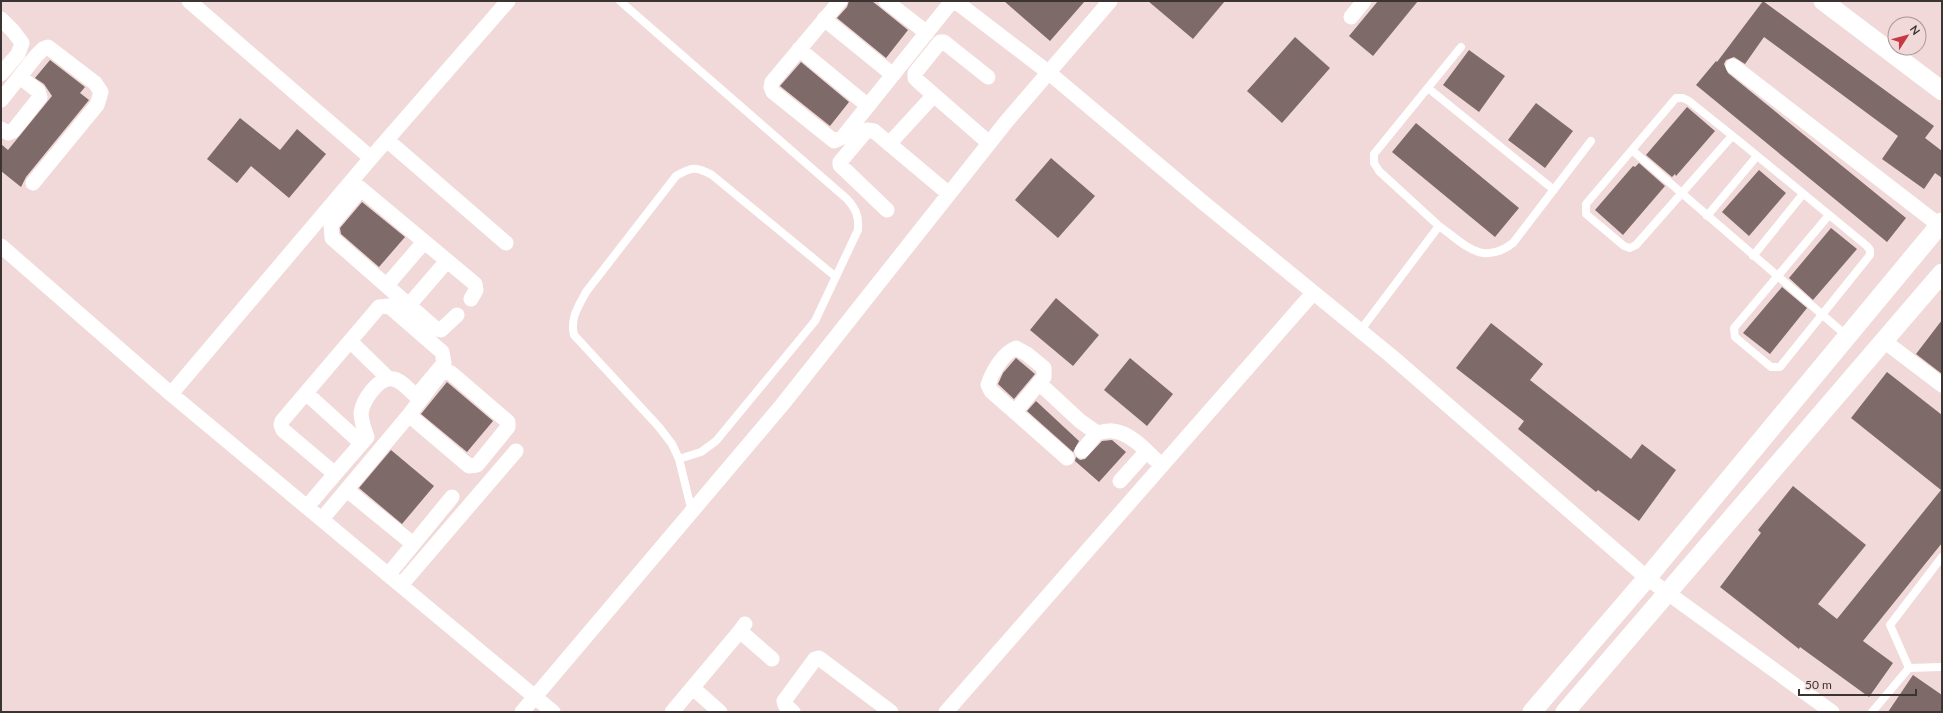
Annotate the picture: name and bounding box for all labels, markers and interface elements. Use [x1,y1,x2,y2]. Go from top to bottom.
north arrow [1887,16,1927,56]
text: N [1908,23,1923,37]
scale bar [1799,671,1916,697]
text: 50 m [1805,677,1832,692]

